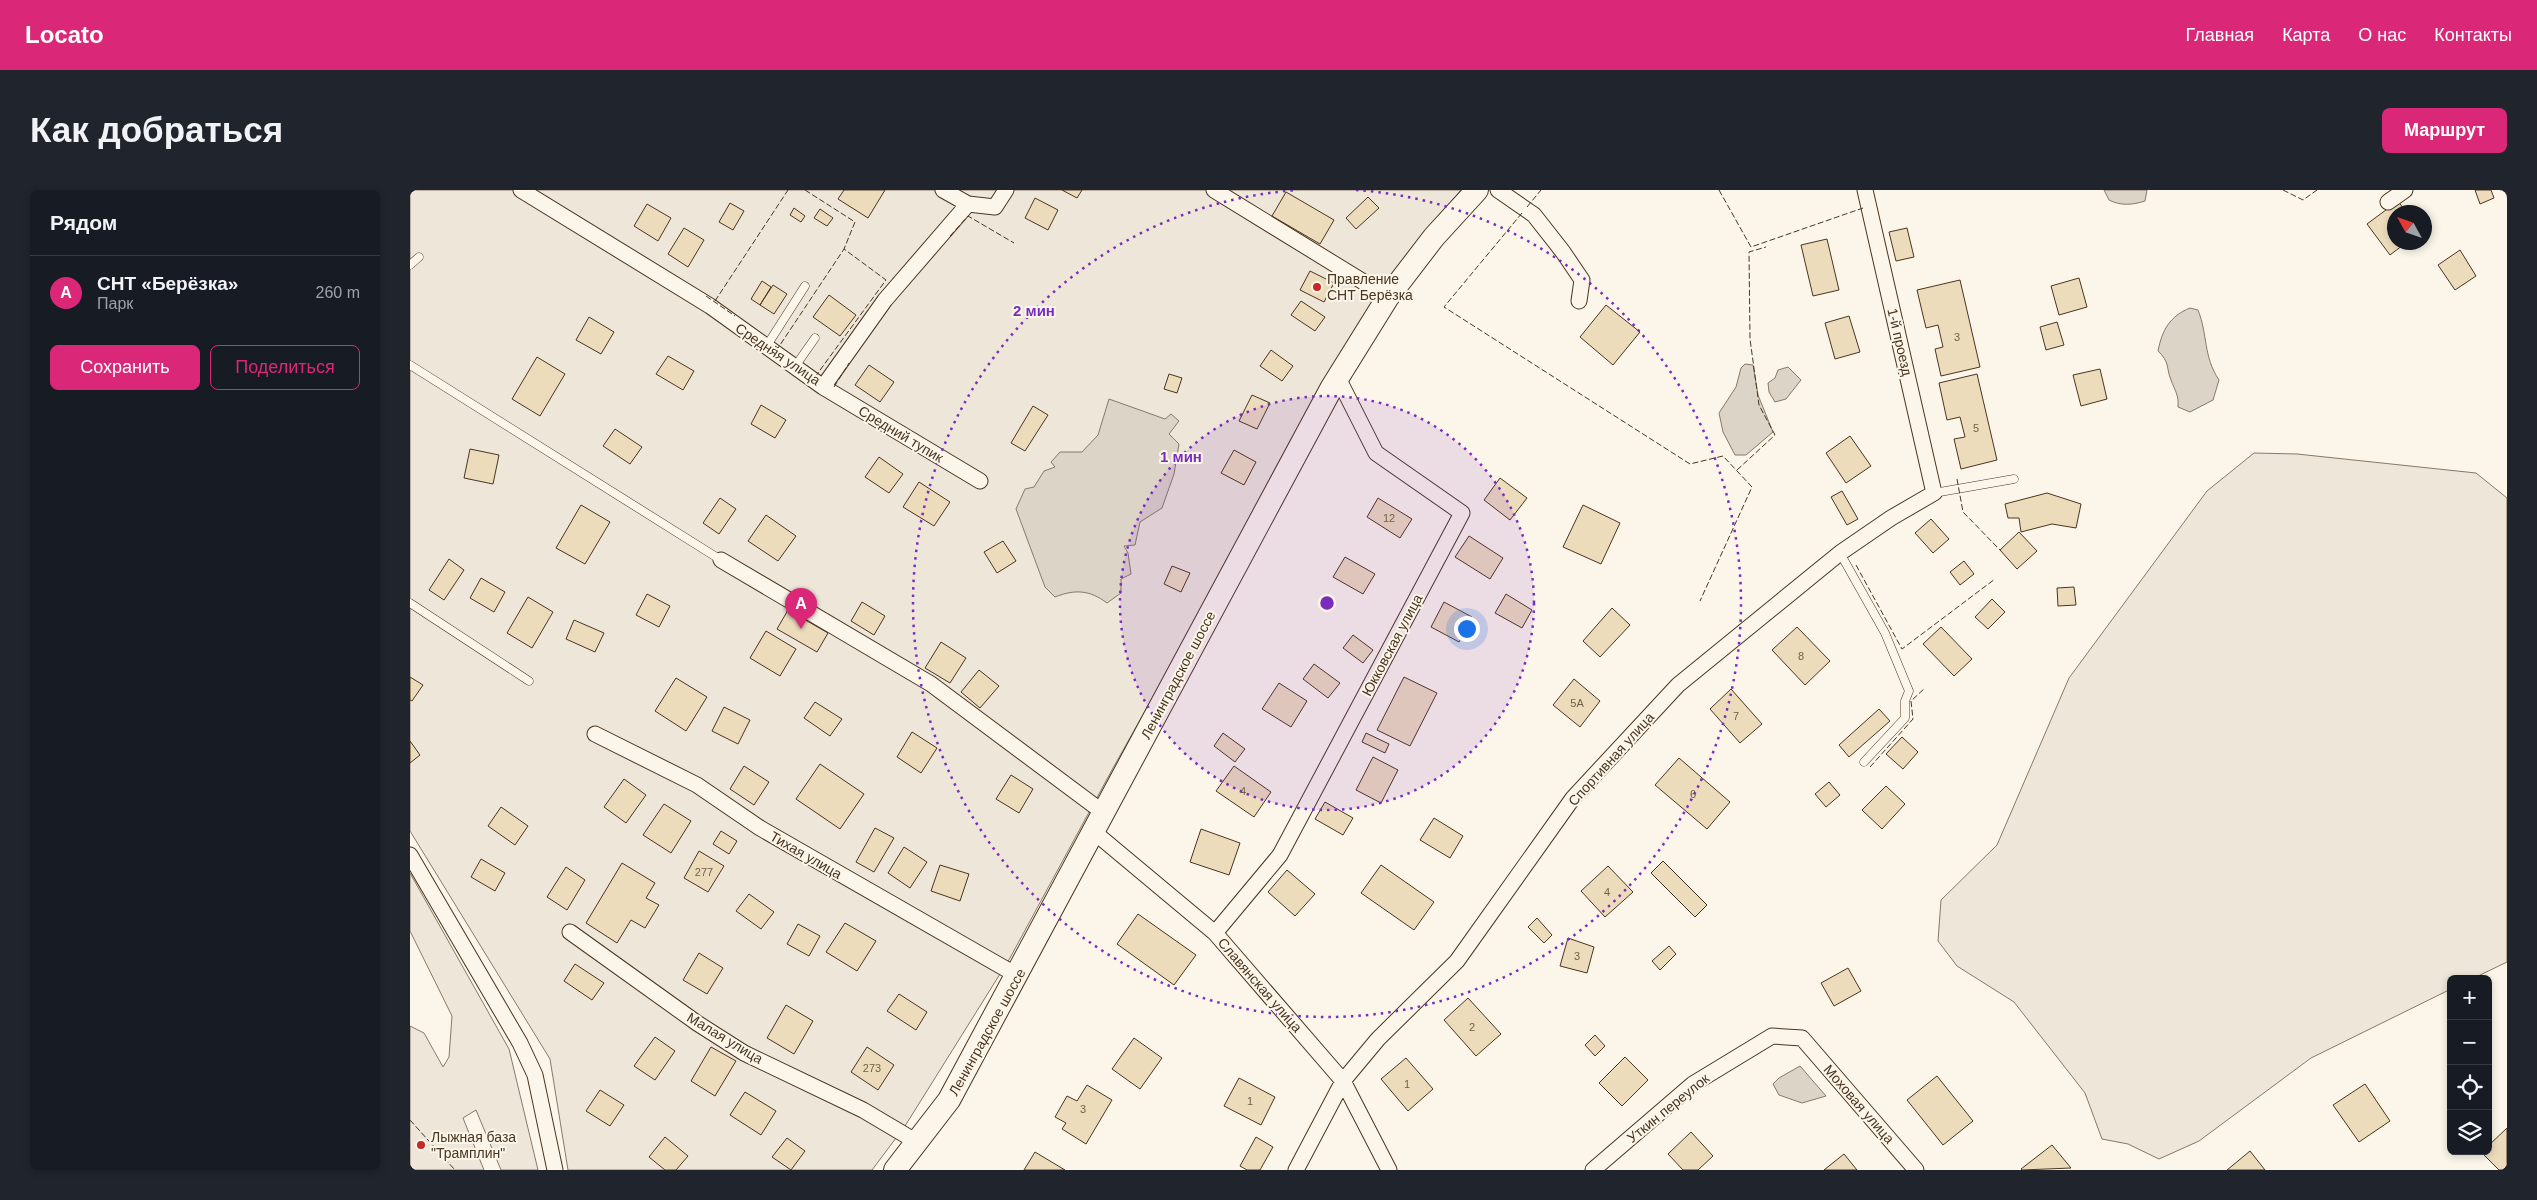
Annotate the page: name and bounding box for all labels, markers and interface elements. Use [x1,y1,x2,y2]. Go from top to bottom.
text: Locato [25,21,104,48]
text: Главная [2186,25,2254,45]
text: Карта [2282,25,2330,45]
text: О нас [2358,25,2406,45]
text: Контакты [2434,25,2512,45]
button: Маршрут [2382,108,2507,153]
text: Как добраться [30,110,283,149]
north arrow [2387,205,2432,250]
text: Рядом [50,211,117,234]
place label: Правление СНТ Берёзка [1327,271,1413,303]
text: СНТ «Берёзка» [97,273,238,294]
marker: Правление СНТ Берёзка [1311,281,1323,293]
text: A [60,284,72,301]
text: 260 m [316,284,360,301]
text: Парк [97,295,133,312]
text: 2 мин [1013,302,1055,319]
street label: 1-й проезд [1884,307,1916,377]
street label: Средняя улица [733,320,824,388]
house number: 3 [1954,331,1960,343]
button: Сохранить [50,345,200,390]
button: Поделиться [210,345,360,390]
street label: Средний тупик [856,402,947,466]
house number: 5 [1973,422,1979,434]
text: 1 мин [1160,448,1202,465]
house number: 12 [1383,512,1395,524]
pin: A [785,588,817,629]
street label: Юкковская улица [1358,591,1426,699]
centre of rings [1318,594,1336,612]
street label: Ленинградское шоссе [1137,608,1219,742]
your location [1454,616,1480,642]
house number: 8 [1798,650,1804,662]
house number: 5А [1570,697,1584,709]
street label: Спортивная улица [1565,709,1657,809]
house number: 7 [1733,710,1739,722]
house number: 4 [1240,785,1246,797]
house number: 6 [1690,788,1696,800]
street label: Тихая улица [767,828,845,882]
house number: 277 [695,866,713,878]
house number: 4 [1604,886,1610,898]
street label: Славянская улица [1215,935,1305,1036]
house number: 3 [1574,950,1580,962]
street label: Ленинградское шоссе [945,966,1029,1098]
map controls [2447,975,2492,1155]
button: + [2447,975,2492,1020]
street label: Малая улица [684,1009,766,1067]
button: − [2447,1020,2492,1065]
house number: 2 [1469,1021,1475,1033]
street label: Моховая улица [1820,1061,1898,1147]
house number: 273 [863,1062,881,1074]
button: locate [2447,1065,2492,1110]
street label: Уткин переулок [1624,1070,1713,1146]
house number: 1 [1404,1078,1410,1090]
house number: 1 [1247,1095,1253,1107]
house number: 3 [1080,1103,1086,1115]
button: layers [2447,1110,2492,1155]
place label: Лыжная база "Трамплин" [431,1129,516,1161]
marker: Лыжная база "Трамплин" [415,1139,427,1151]

